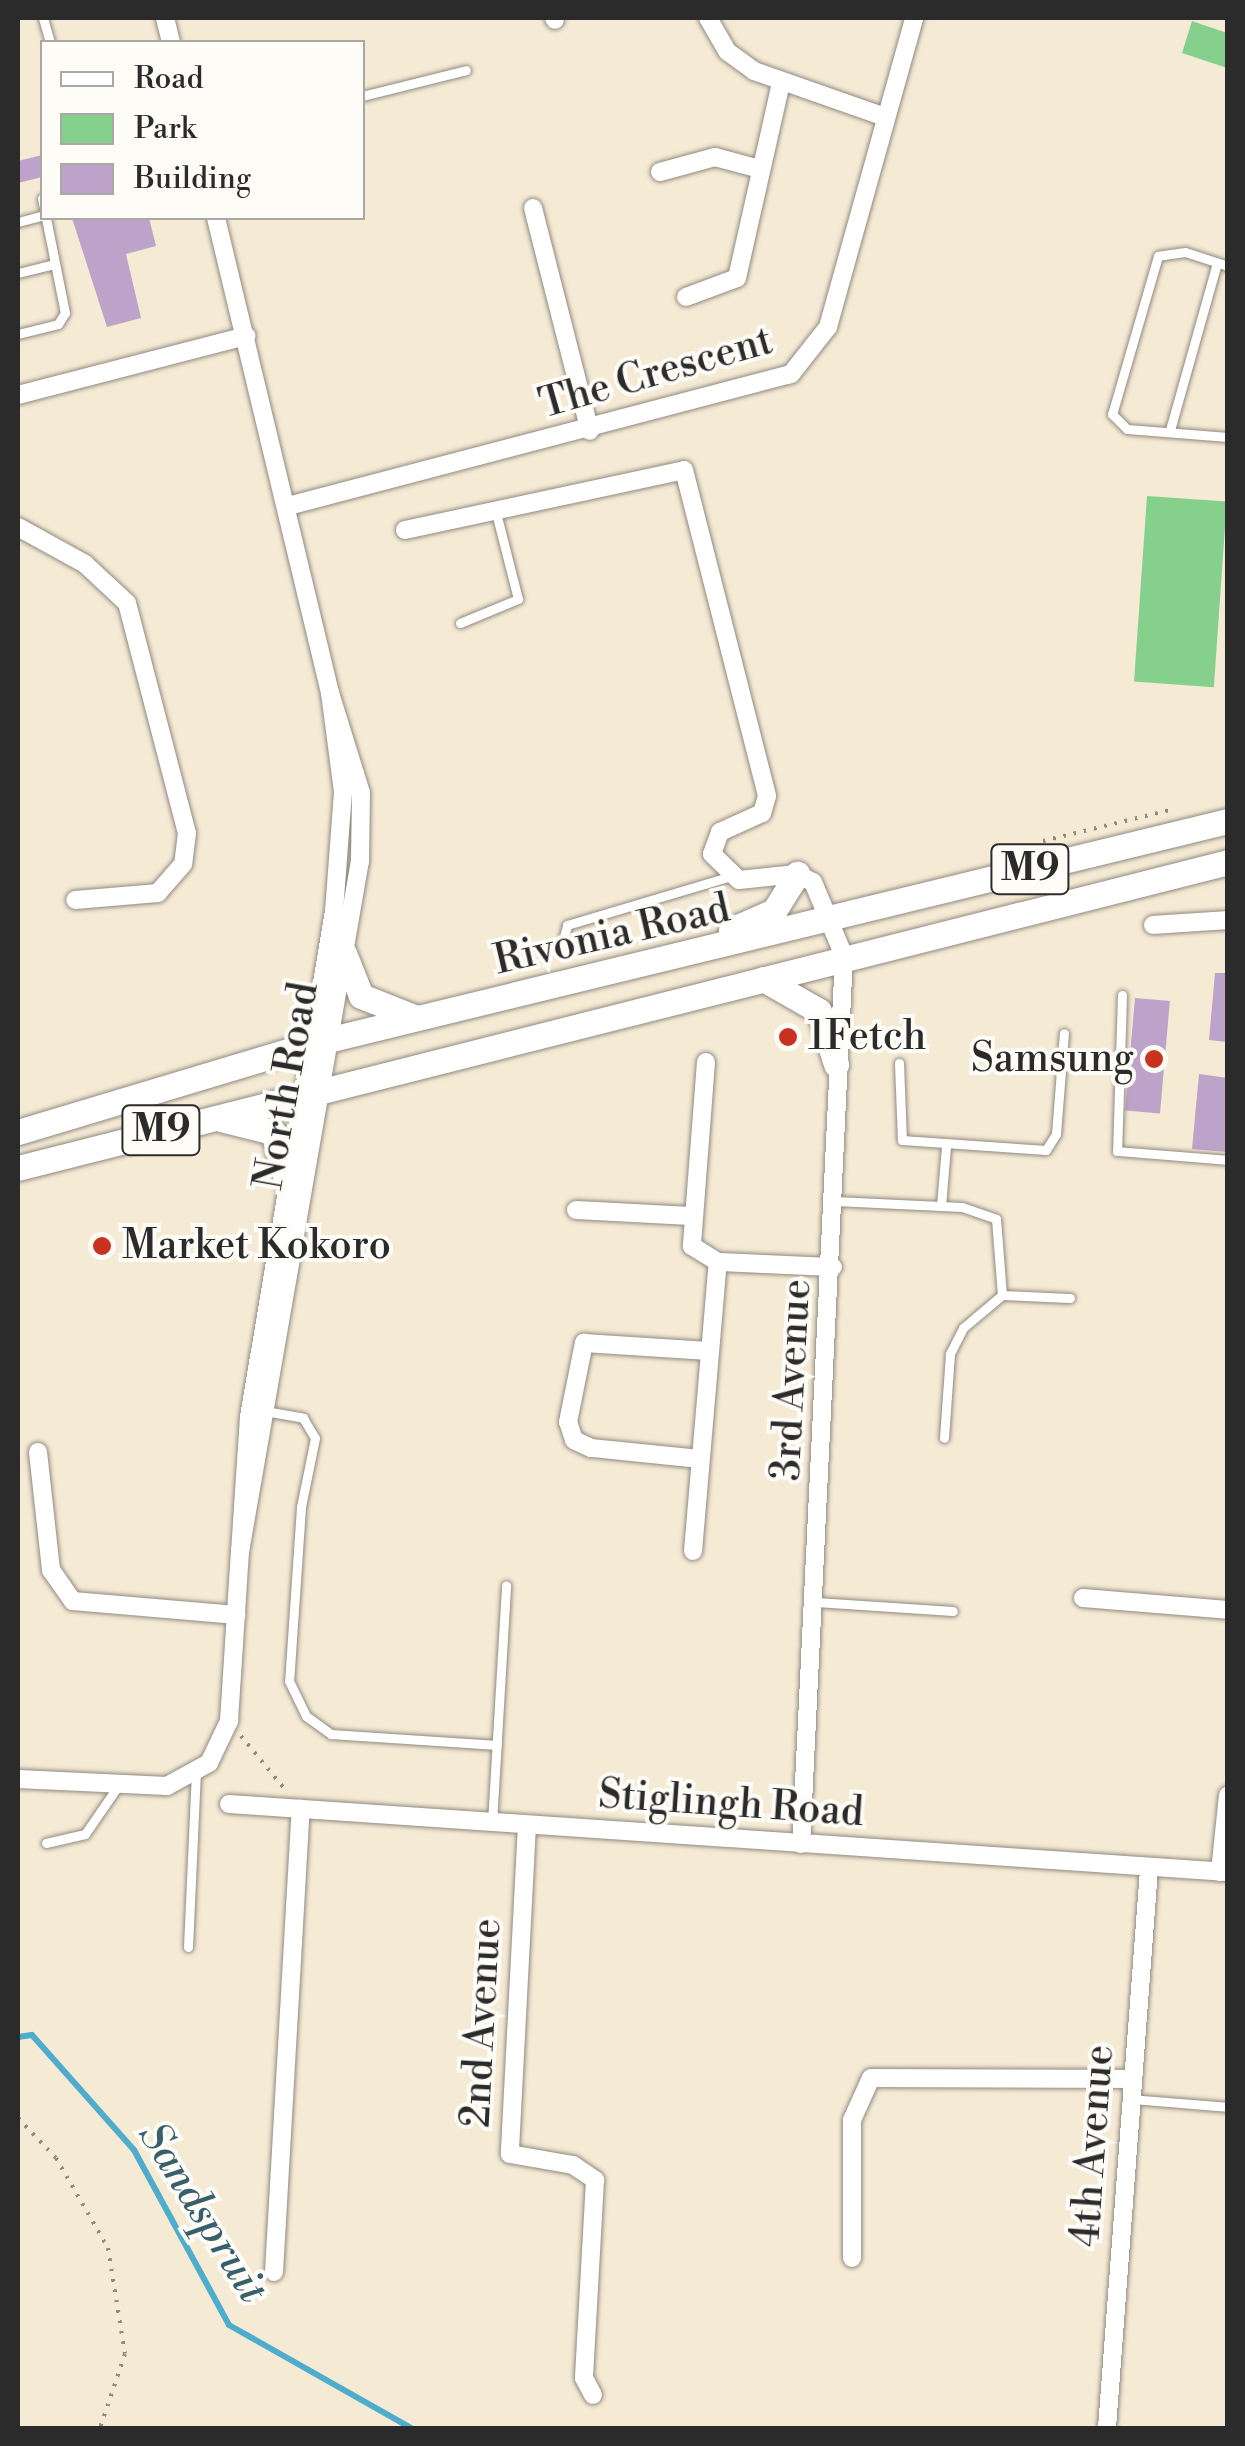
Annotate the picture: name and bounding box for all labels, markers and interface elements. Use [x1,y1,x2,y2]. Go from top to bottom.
legend [40,40,365,220]
text: Road [134,60,204,98]
text: Park [134,110,196,148]
text: Building [134,160,251,198]
street label: The Crescent [534,317,778,429]
road number: M9 [990,836,1070,902]
street label: Rivonia Road [489,885,735,985]
street label: North Road [245,979,329,1193]
place label: 1Fetch [808,1013,926,1061]
marker: 1Fetch [777,1026,799,1048]
place label: Samsung [971,1035,1134,1083]
marker: Samsung [1143,1048,1165,1070]
road number: M9 [121,1097,201,1163]
place label: Market Kokoro [122,1222,391,1270]
marker: Market Kokoro [91,1235,113,1257]
street label: 3rd Avenue [763,1278,821,1482]
street label: Stiglingh Road [597,1771,865,1837]
street label: 2nd Avenue [453,1917,511,2129]
street label: 4th Avenue [1062,2043,1124,2249]
water label: Sandspruit [127,2114,277,2312]

